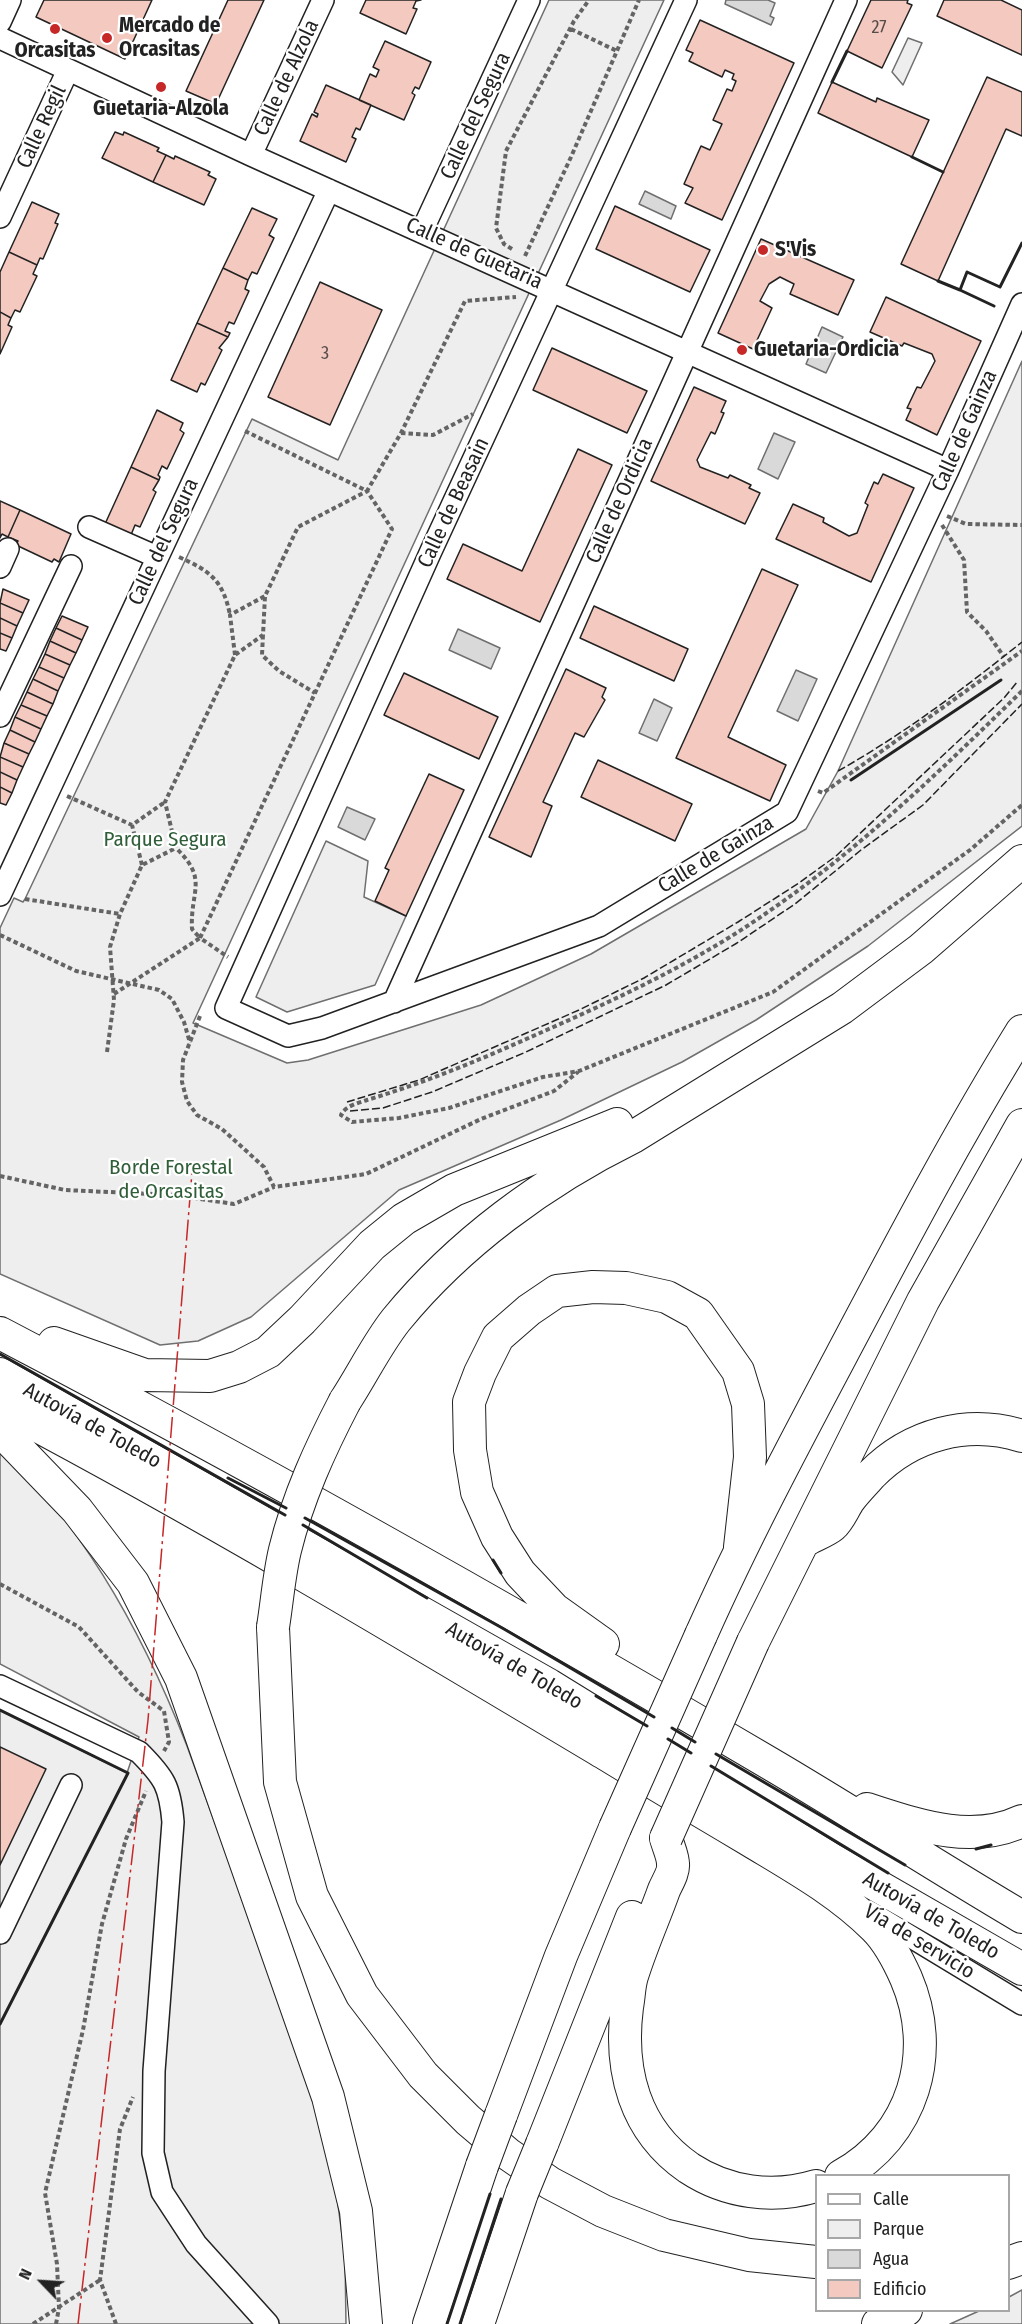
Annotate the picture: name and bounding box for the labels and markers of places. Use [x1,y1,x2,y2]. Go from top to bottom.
place label: Mercado de Orcasitas [119,13,220,63]
marker: Orcasitas [48,22,62,36]
marker: Mercado de Orcasitas [100,31,114,45]
place label: Orcasitas [15,38,95,64]
marker: Guetaria-Alzola [154,80,168,94]
place label: Guetaria-Alzola [93,96,229,122]
place label: S'Vis [775,237,816,263]
marker: S'Vis [756,243,770,257]
place label: Guetaria-Ordicia [754,337,899,363]
marker: Guetaria-Ordicia [735,343,749,357]

